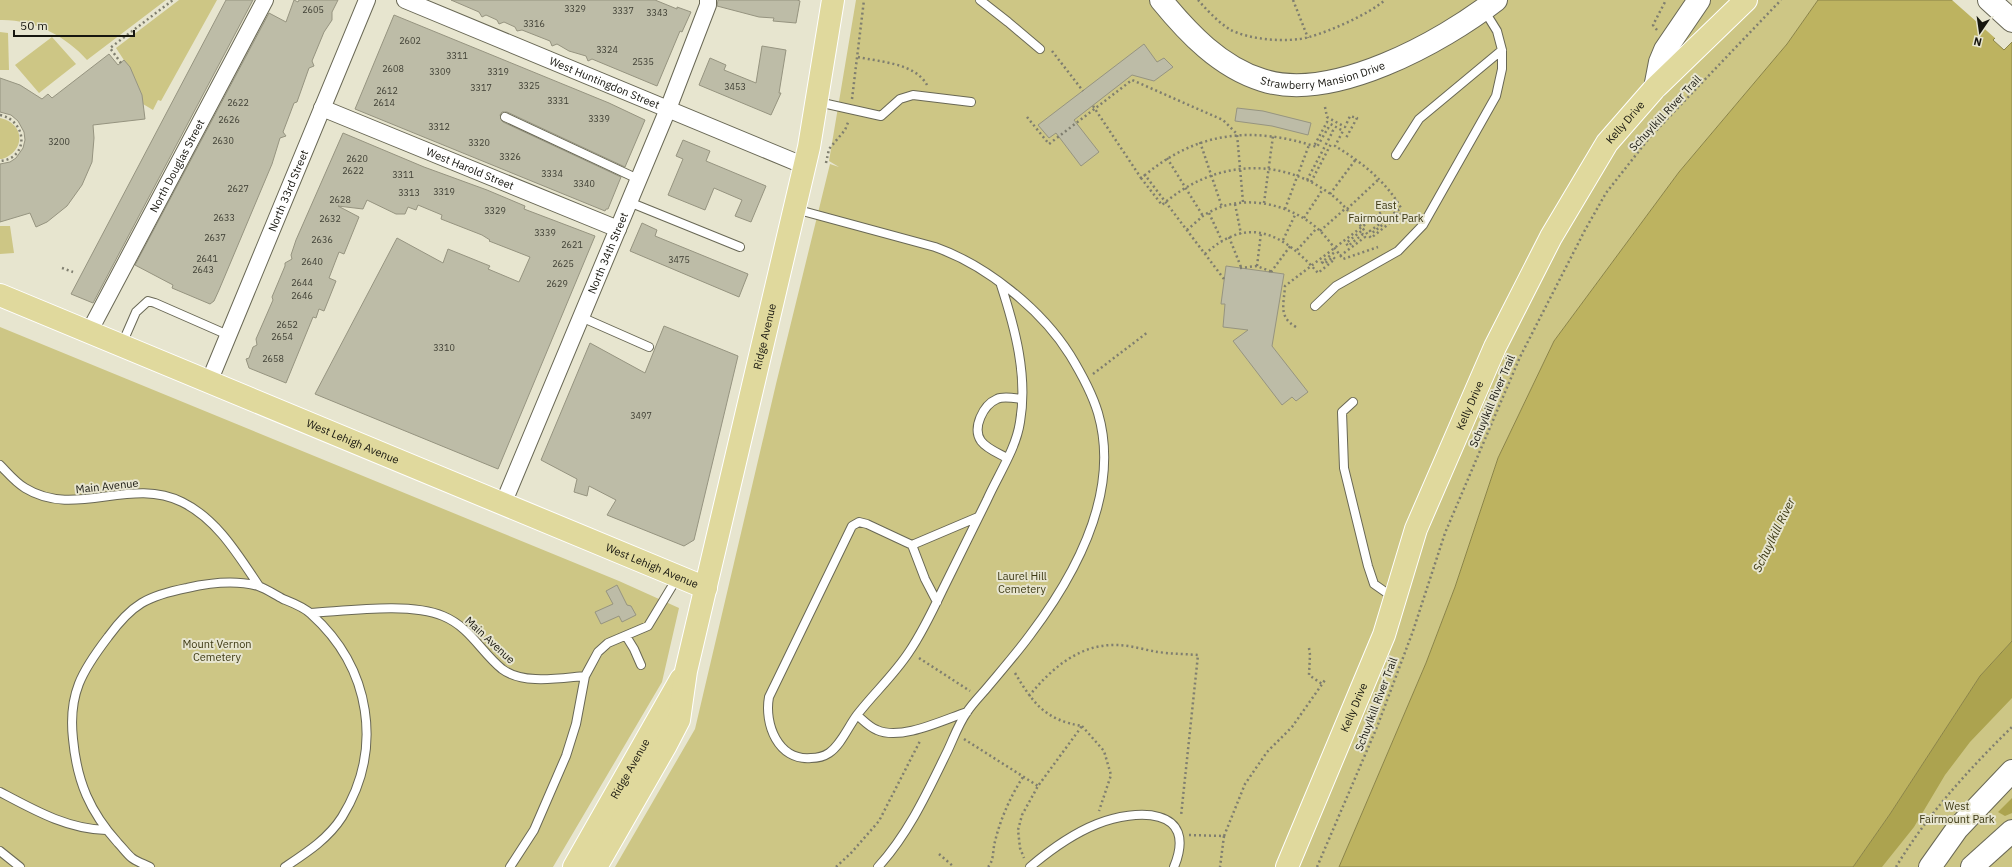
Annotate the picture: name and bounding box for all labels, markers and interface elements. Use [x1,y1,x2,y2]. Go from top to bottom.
house number: 3329 [564,3,586,14]
house number: 2605 [302,4,324,15]
house number: 3337 [612,5,634,16]
house number: 3343 [646,7,668,18]
scale bar [14,12,134,38]
north arrow [1960,12,2000,52]
text: 50 m [20,18,48,33]
house number: 3316 [523,18,545,29]
text: N [1972,34,1983,49]
house number: 2602 [399,35,421,46]
house number: 3324 [596,44,618,55]
house number: 3311 [446,50,468,61]
street label: West Huntingdon Street [547,54,662,112]
house number: 2535 [632,56,654,67]
street label: Strawberry Mansion Drive [1259,58,1387,92]
house number: 2608 [382,63,404,74]
house number: 3309 [429,66,451,77]
house number: 3319 [487,66,509,77]
street label: Schuylkill River Trail [1626,72,1704,154]
house number: 3325 [518,80,540,91]
house number: 3453 [724,81,746,92]
house number: 3317 [470,82,492,93]
house number: 2612 [376,85,398,96]
house number: 3331 [547,95,569,106]
house number: 2622 [227,97,249,108]
house number: 2614 [373,97,395,108]
street label: Kelly Drive [1603,98,1648,147]
house number: 3339 [588,113,610,124]
house number: 2626 [218,114,240,125]
street label: North Douglas Street [147,117,208,215]
house number: 3312 [428,121,450,132]
house number: 2630 [212,135,234,146]
house number: 3200 [48,136,70,147]
house number: 3320 [468,137,490,148]
street label: West Harold Street [424,144,516,193]
street label: North 33rd Street [265,148,311,234]
house number: 3326 [499,151,521,162]
house number: 2620 [346,153,368,164]
house number: 2622 [342,165,364,176]
house number: 3334 [541,168,563,179]
house number: 3311 [392,169,414,180]
house number: 3340 [573,178,595,189]
house number: 2627 [227,183,249,194]
house number: 3319 [433,186,455,197]
house number: 3313 [398,187,420,198]
house number: 2628 [329,194,351,205]
park label: East Fairmount Park [1348,198,1424,225]
house number: 3329 [484,205,506,216]
street label: North 34th Street [585,210,631,296]
house number: 2633 [213,212,235,223]
house number: 2632 [319,213,341,224]
house number: 3339 [534,227,556,238]
house number: 2637 [204,232,226,243]
house number: 2636 [311,234,333,245]
house number: 2621 [561,239,583,250]
house number: 2641 [196,253,218,264]
house number: 3475 [668,254,690,265]
house number: 2640 [301,256,323,267]
house number: 2625 [552,258,574,269]
house number: 2643 [192,264,214,275]
house number: 2644 [291,277,313,288]
house number: 2629 [546,278,568,289]
house number: 2646 [291,290,313,301]
street label: Ridge Avenue [750,302,779,371]
house number: 2652 [276,319,298,330]
house number: 2654 [271,331,293,342]
house number: 3310 [433,342,455,353]
house number: 2658 [262,353,284,364]
street label: Schuylkill River Trail [1466,353,1518,449]
street label: Kelly Drive [1453,379,1487,432]
house number: 3497 [630,410,652,421]
street label: West Lehigh Avenue [304,416,401,467]
street label: Main Avenue [75,476,139,496]
water label: Schuylkill River [1749,495,1798,574]
street label: West Lehigh Avenue [604,540,701,591]
park label: Laurel Hill Cemetery [997,569,1047,596]
street label: Main Avenue [462,613,518,667]
park label: Mount Vernon Cemetery [182,637,252,664]
street label: Schuylkill River Trail [1352,655,1400,753]
street label: Kelly Drive [1337,681,1370,734]
street label: Ridge Avenue [607,736,653,802]
park label: West Fairmount Park [1919,799,1995,826]

